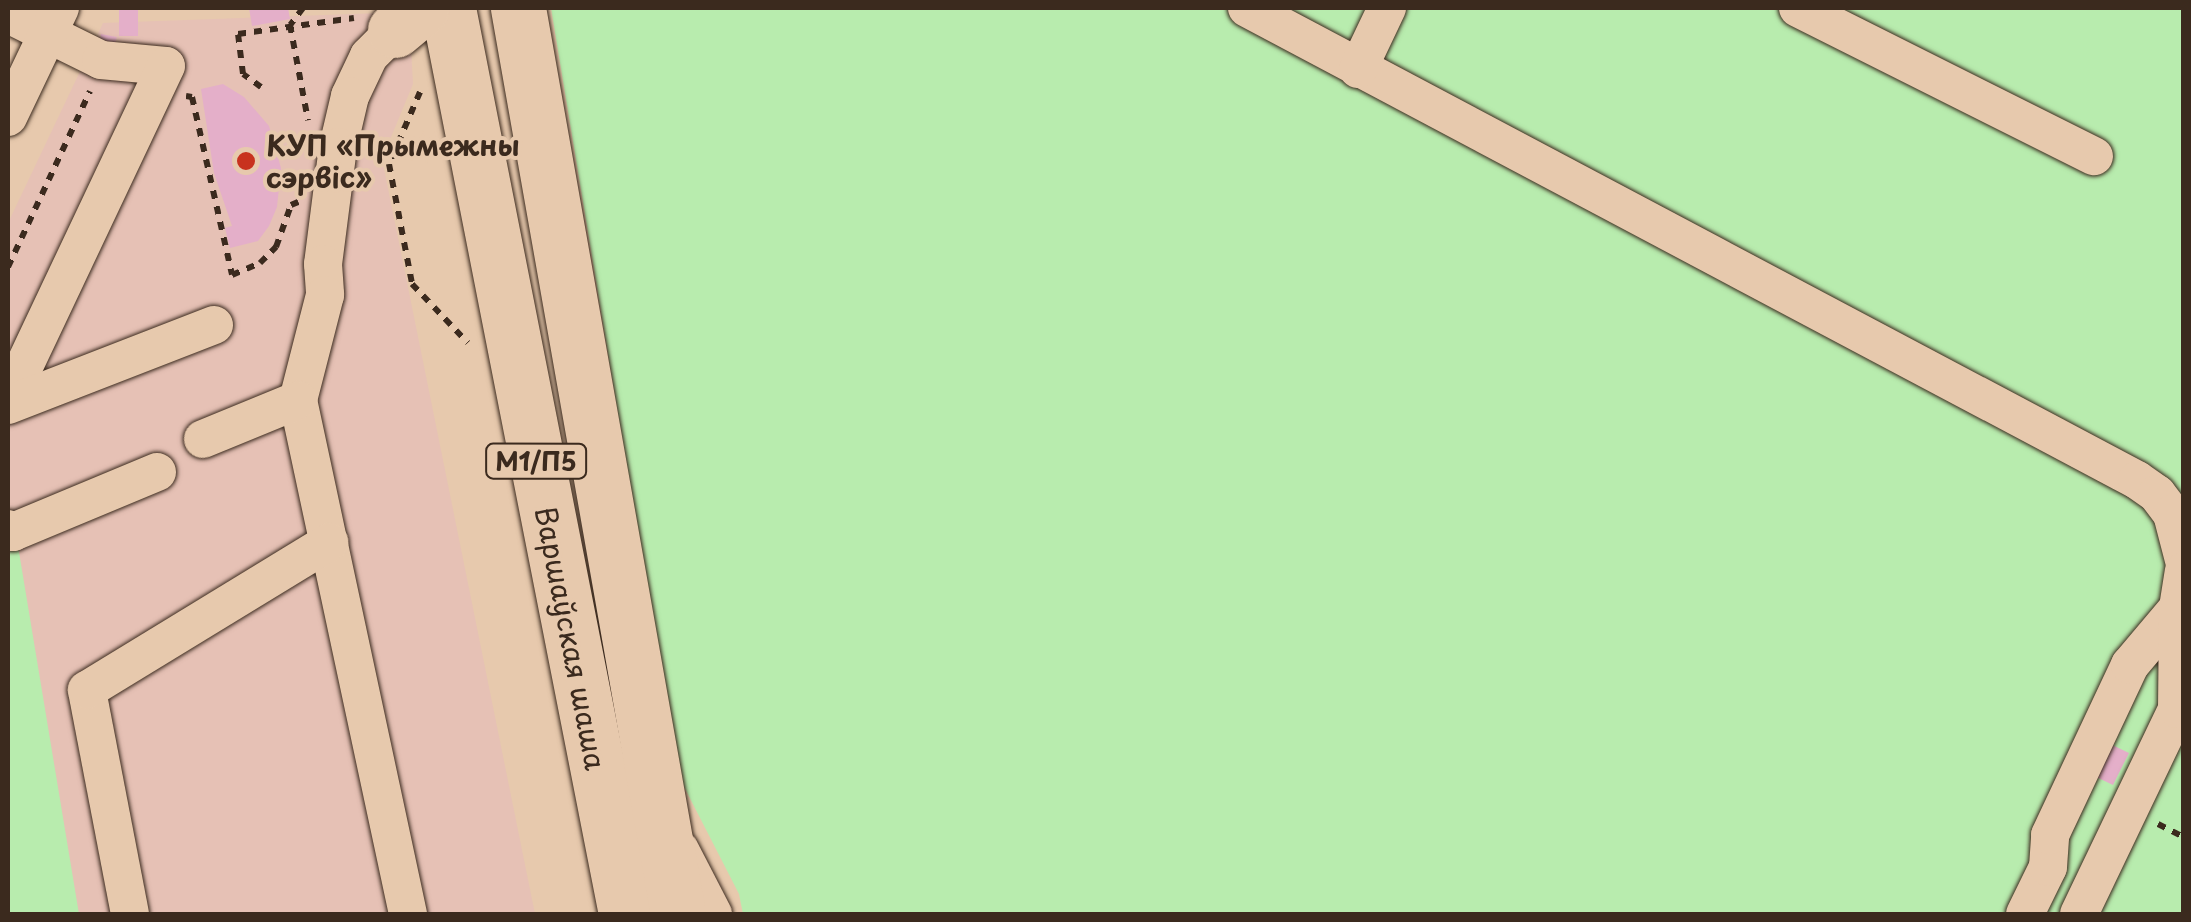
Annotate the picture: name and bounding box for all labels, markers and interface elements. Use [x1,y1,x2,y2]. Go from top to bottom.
place label: КУП «Прымежны сэрвіс» [266,128,522,194]
marker: КУП «Прымежны сэрвіс» [235,150,257,172]
road number: М1/П5 [484,441,588,481]
street label: Варшаўская шаша [529,503,613,773]

